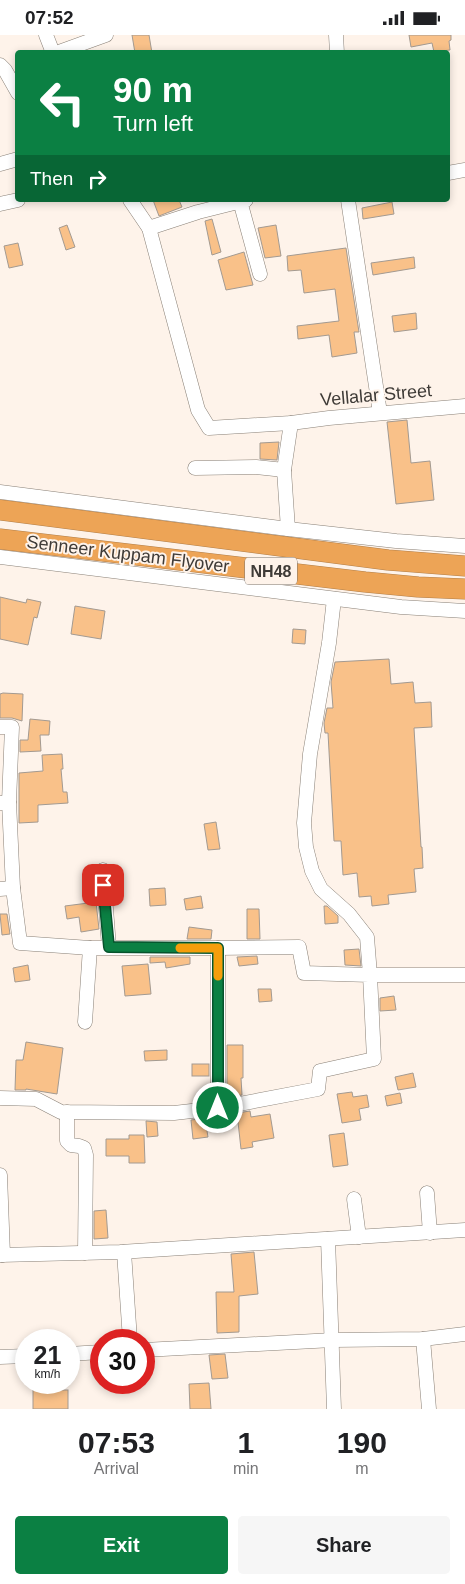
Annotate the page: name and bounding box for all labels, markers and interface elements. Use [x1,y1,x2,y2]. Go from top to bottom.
text: 07:52 [25,7,74,28]
icon: left [30,70,95,135]
text: 90 m [113,70,193,109]
text: Turn left [113,111,193,136]
icon: right [83,165,111,193]
text: Then [30,168,73,189]
street label: Vellalar Street [319,380,433,410]
street label: Senneer Kuppam Flyover [25,532,231,576]
road number: NH48 [245,557,297,585]
pin [82,864,124,906]
icon: arrive [89,871,117,899]
position arrow [191,1081,243,1133]
speed limit sign: 30 [90,1329,155,1394]
text: 21 [34,1341,61,1369]
text: km/h [34,1367,61,1381]
text: 07:53 [78,1426,155,1459]
text: 1 [237,1426,254,1459]
text: 190 [337,1426,387,1459]
text: Arrival [94,1460,139,1477]
text: min [233,1460,259,1477]
text: m [355,1460,368,1477]
button: Exit [15,1516,228,1574]
button: Share [238,1516,450,1574]

